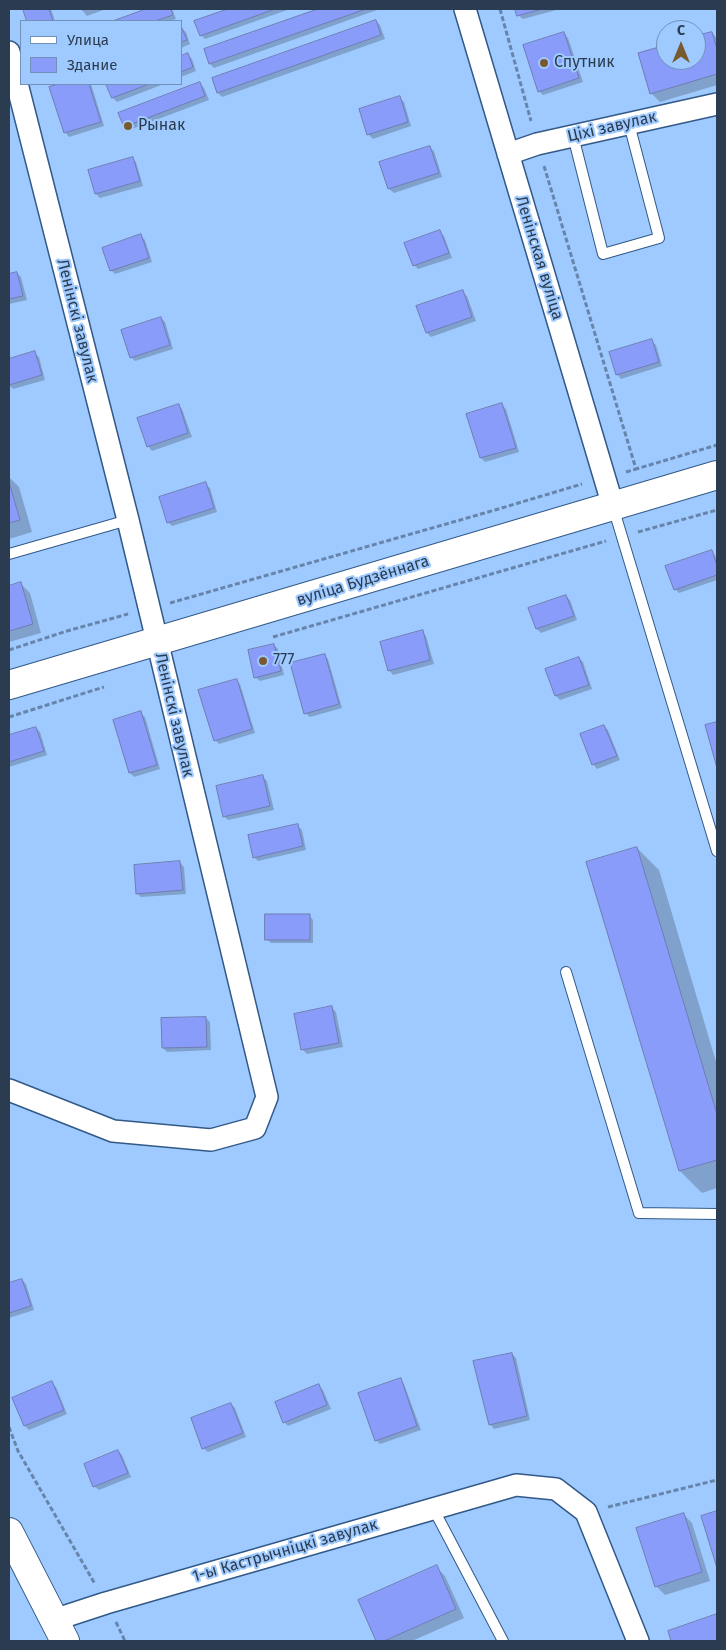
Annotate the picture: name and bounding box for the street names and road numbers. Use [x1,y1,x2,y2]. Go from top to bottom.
street label: Ціхі завулак [566,107,658,147]
street label: Ленінская вуліца [511,194,567,322]
street label: Ленінскі завулак [52,257,102,385]
street label: вуліца Будзённага [294,552,432,610]
street label: Ленінскі завулак [150,651,198,779]
street label: 1-ы Кастрычніцкі завулак [190,1515,380,1587]

